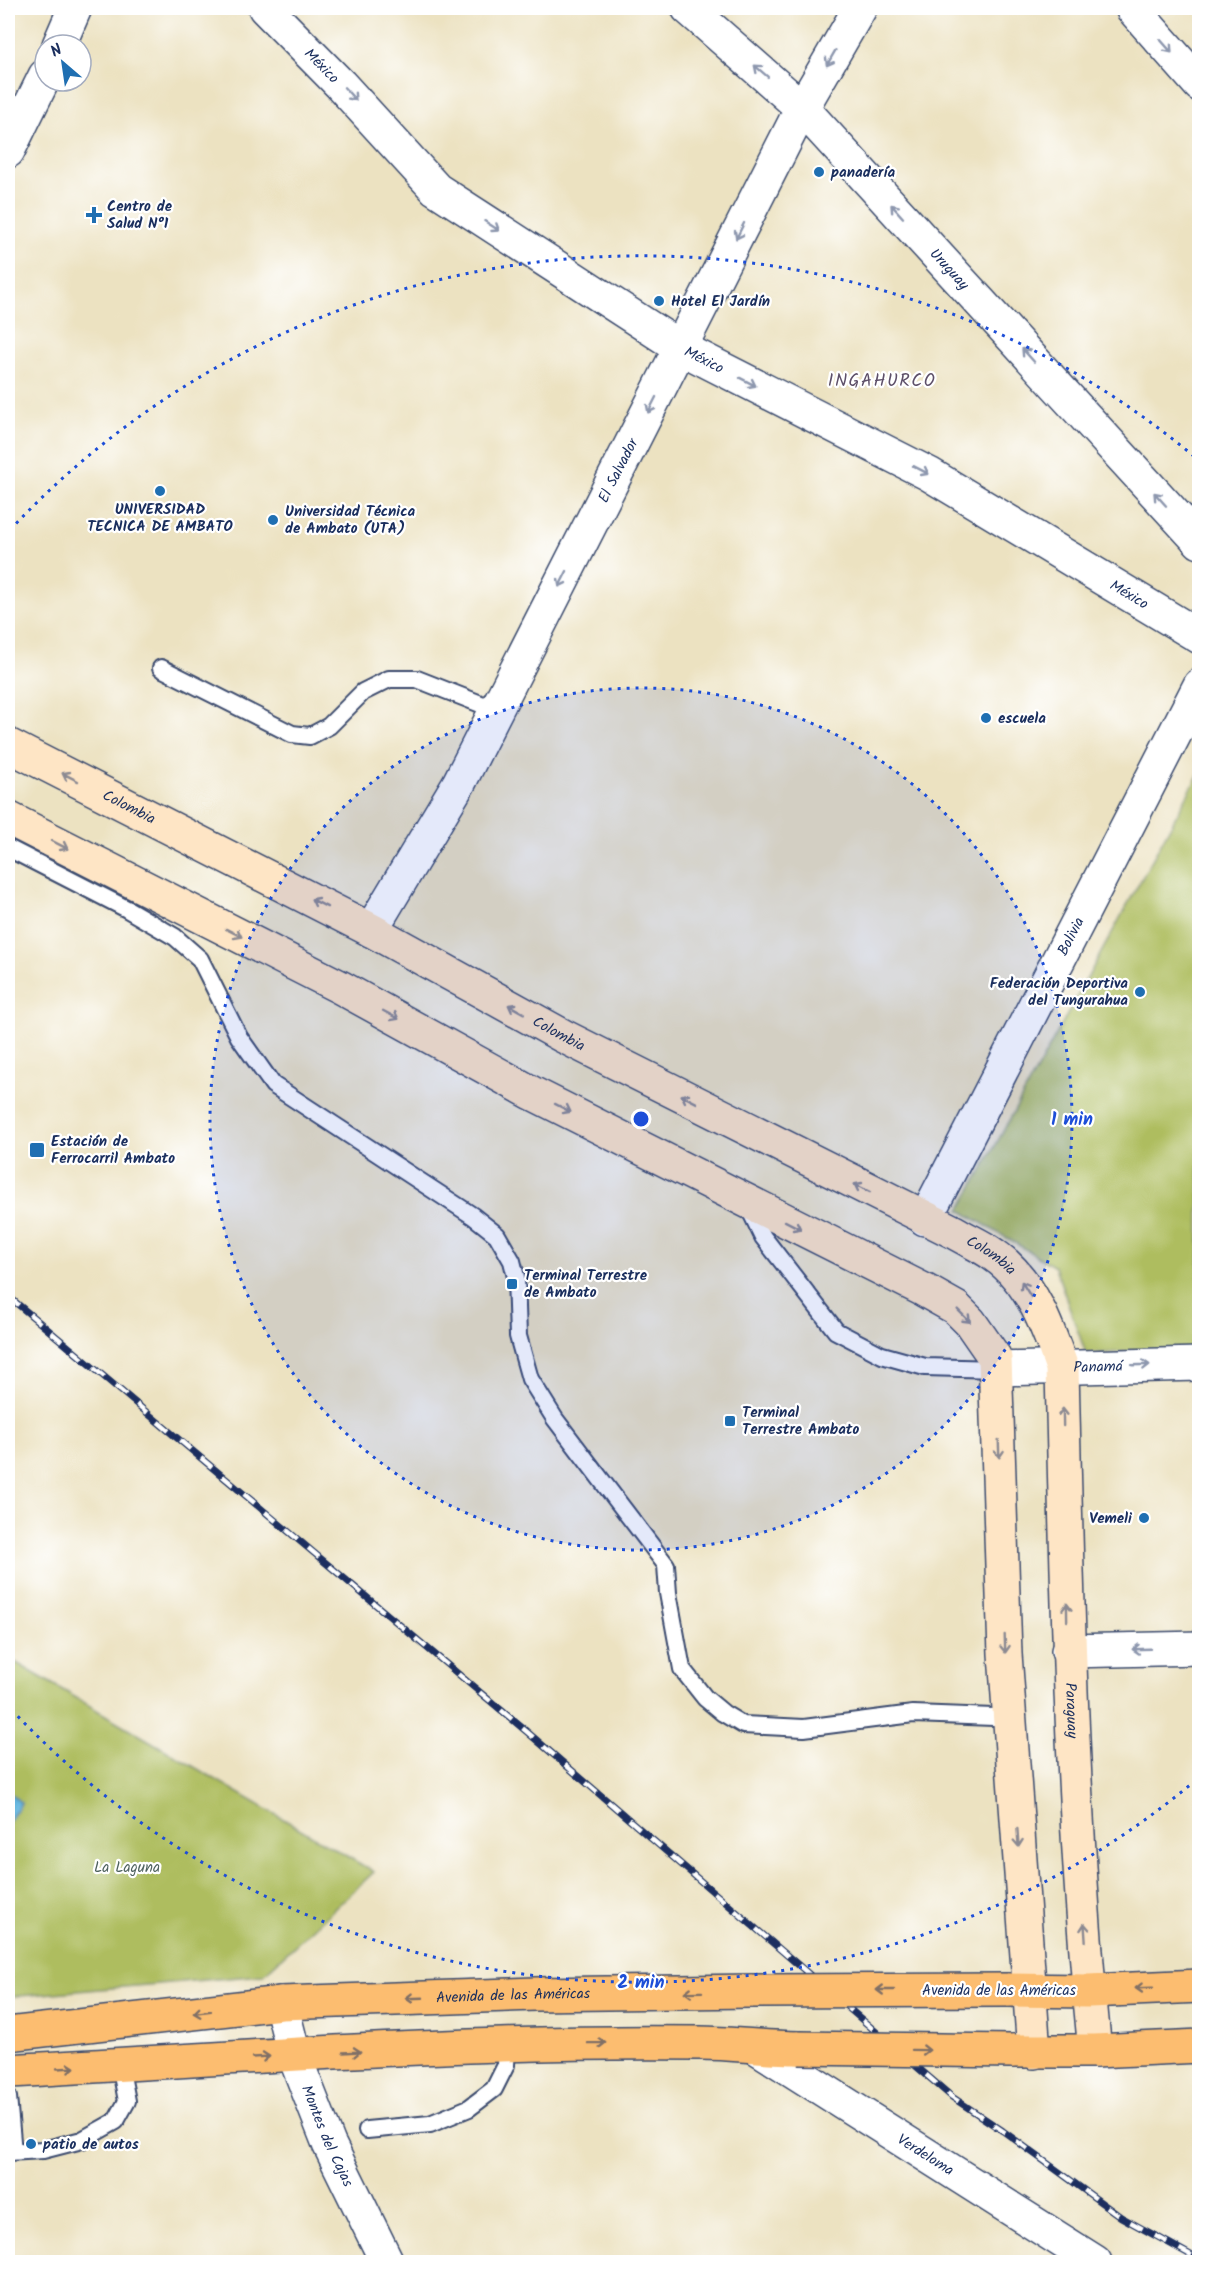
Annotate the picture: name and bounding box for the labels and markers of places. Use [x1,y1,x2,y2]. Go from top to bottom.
place label: panadería [830,161,895,185]
marker: panadería [812,165,826,179]
place label: Centro de Salud N°1 [107,195,173,236]
marker: Centro de Salud N°1 [85,206,103,224]
place label: Hotel El Jardín [671,290,770,314]
marker: Hotel El Jardín [652,294,666,308]
marker: UNIVERSIDAD TECNICA DE AMBATO [153,484,167,498]
place label: UNIVERSIDAD TECNICA DE AMBATO [87,498,233,539]
place label: Universidad Técnica de Ambato (UTA) [285,500,416,541]
marker: Universidad Técnica de Ambato (UTA) [266,513,280,527]
place label: escuela [998,707,1046,731]
marker: escuela [979,711,993,725]
place label: Federación Deportiva del Tungurahua [990,972,1128,1013]
marker: Federación Deportiva del Tungurahua [1133,985,1147,999]
centre of rings [631,1109,651,1129]
place label: Estación de Ferrocarril Ambato [51,1130,175,1171]
marker: Estación de Ferrocarril Ambato [28,1141,46,1159]
place label: Terminal Terrestre de Ambato [524,1264,648,1305]
marker: Terminal Terrestre de Ambato [505,1277,519,1291]
place label: Terminal Terrestre Ambato [742,1401,860,1442]
marker: Terminal Terrestre Ambato [723,1414,737,1428]
place label: Vemeli [1089,1507,1133,1531]
marker: Vemeli [1137,1511,1151,1525]
place label: patio de autos [42,2133,139,2157]
marker: patio de autos [24,2137,38,2151]

